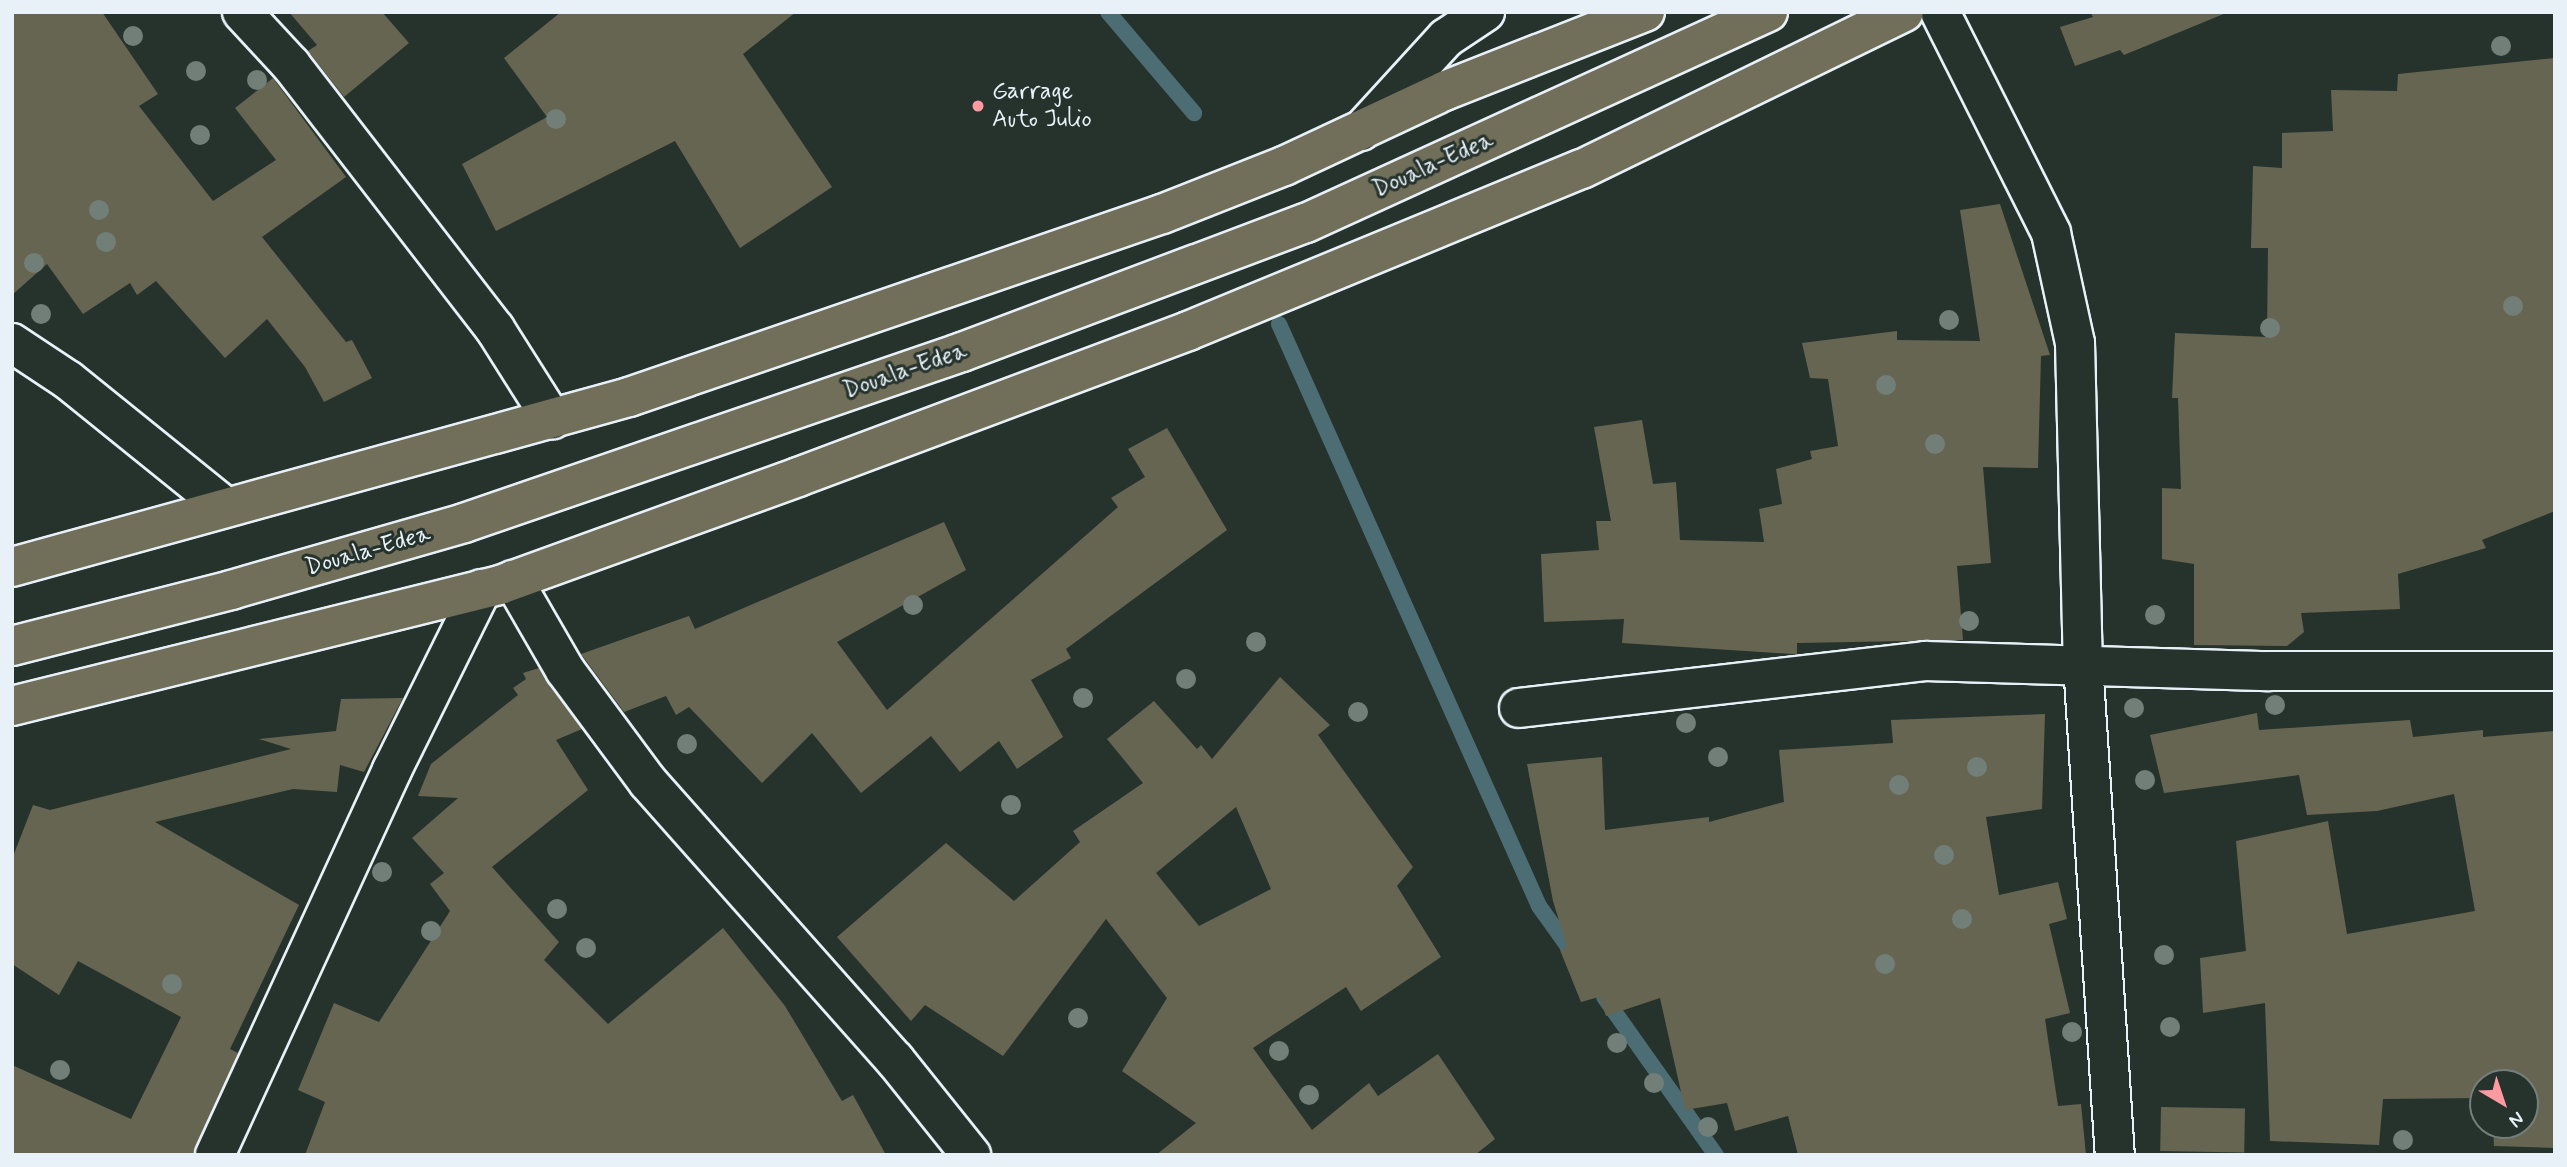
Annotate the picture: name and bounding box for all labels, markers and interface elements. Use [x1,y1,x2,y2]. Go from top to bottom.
place label: Garrage Auto Julio [992,78,1094,134]
marker: Garrage Auto Julio [970,98,986,114]
street label: Douala-Edea [1368,126,1498,204]
street label: Douala-Edea [839,336,971,406]
street label: Douala-Edea [302,519,434,583]
north arrow [2469,1069,2539,1139]
text: N [2503,1105,2529,1133]

